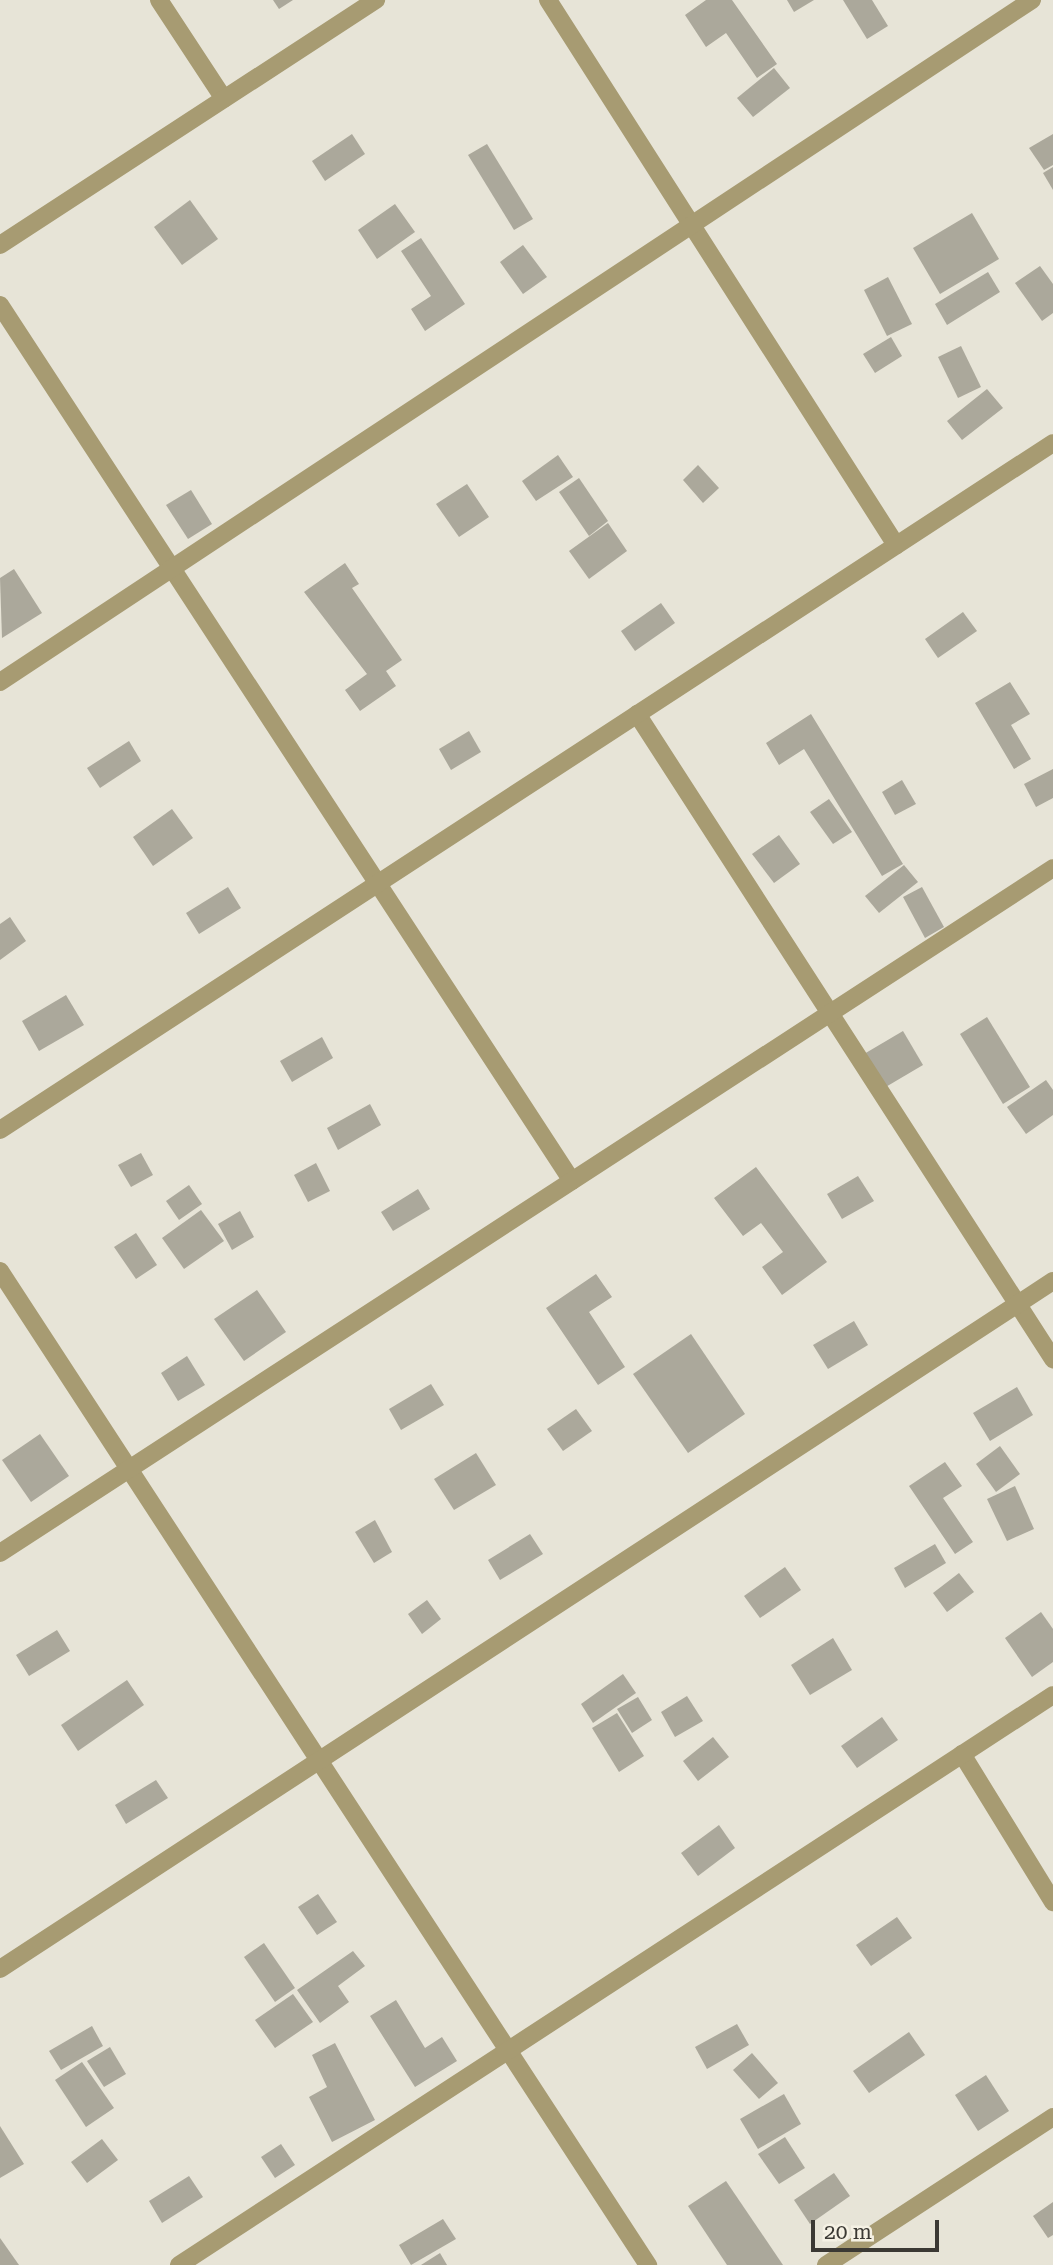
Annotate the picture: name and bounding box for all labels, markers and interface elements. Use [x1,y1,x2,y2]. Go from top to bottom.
scale bar [815,2206,943,2250]
text: 20 m [824,2220,872,2244]

